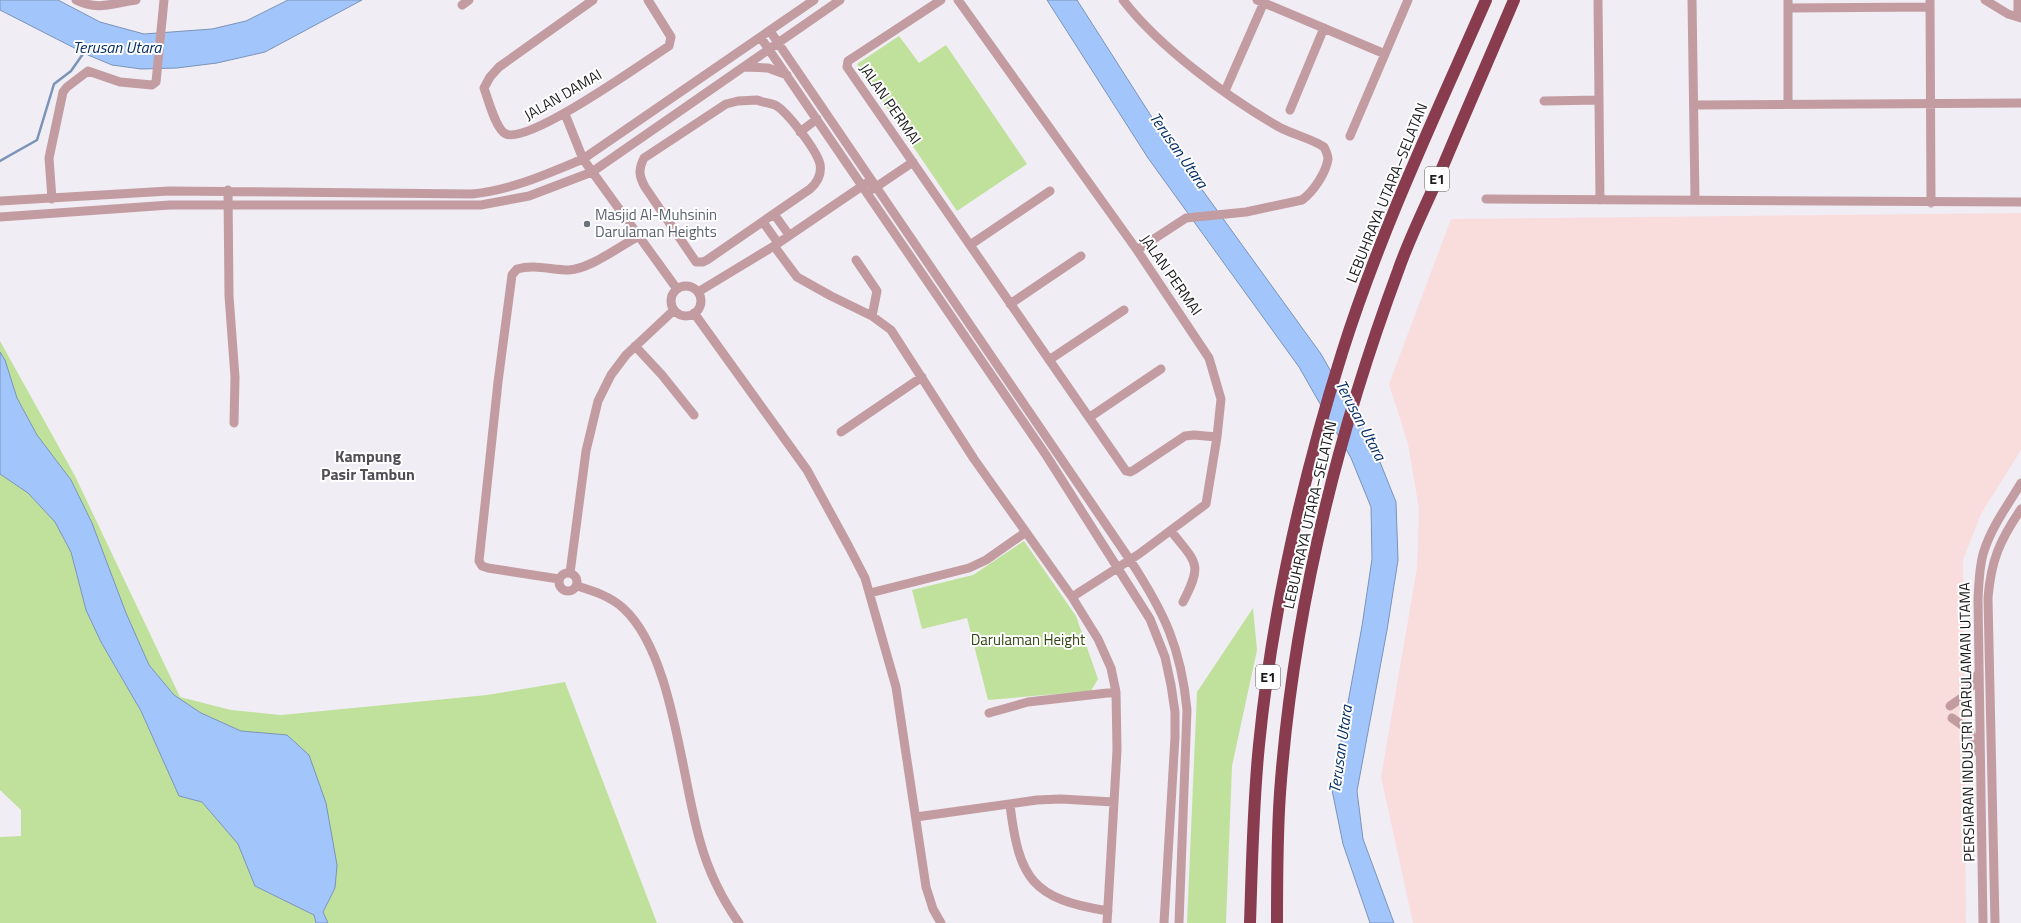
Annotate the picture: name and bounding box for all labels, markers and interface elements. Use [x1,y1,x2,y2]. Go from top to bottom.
water label: Terusan Utara [73,35,162,59]
street label: JALAN PERMAI [854,58,927,149]
street label: JALAN DAMAI [520,63,606,126]
street label: LEBUHRAYA UTARA–SELATAN [1340,99,1433,286]
water label: Terusan Utara [1144,107,1215,194]
road number: E1 [1425,167,1449,191]
place label: Masjid Al-Muhsinin Darulaman Heights [595,203,717,243]
marker: Masjid Al-Muhsinin Darulaman Heights [582,219,592,229]
street label: JALAN PERMAI [1135,229,1208,320]
water label: Terusan Utara [1330,375,1393,466]
street label: LEBUHRAYA UTARA–SELATAN [1277,419,1342,611]
district label: Kampung Pasir Tambun [321,444,415,486]
street label: PERSIARAN INDUSTRI DARULAMAN UTAMA [1953,582,1980,862]
park label: Darulaman Height [971,628,1086,651]
road number: E1 [1256,665,1280,689]
water label: Terusan Utara [1322,703,1358,794]

